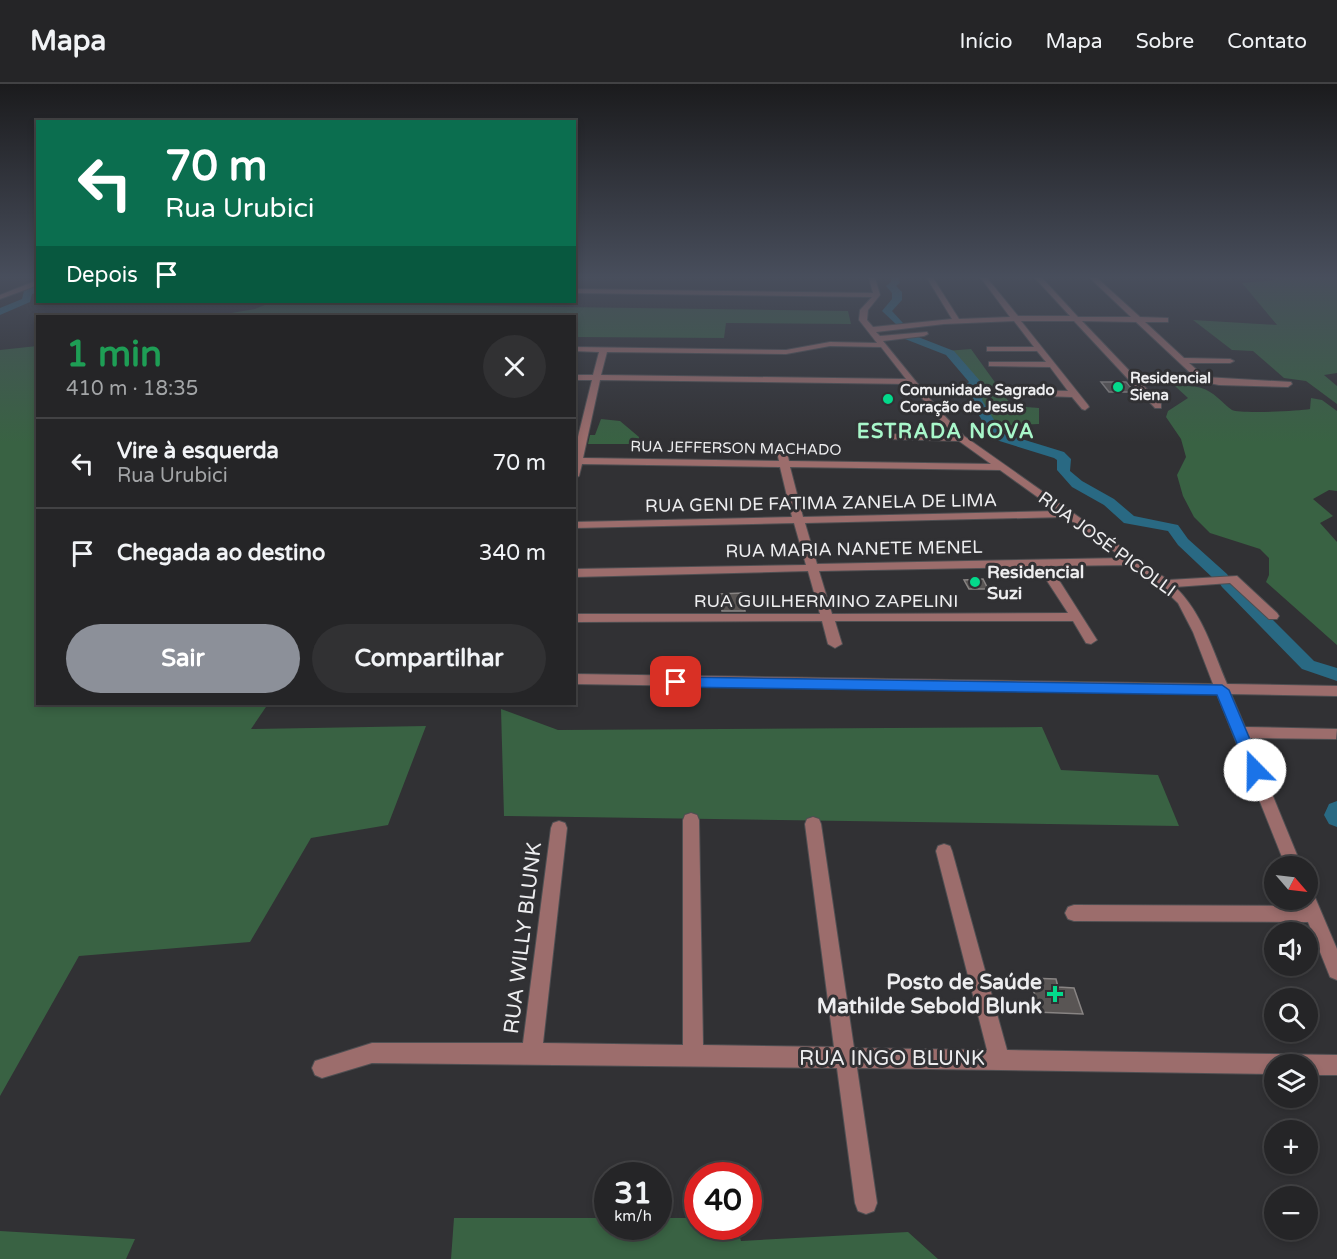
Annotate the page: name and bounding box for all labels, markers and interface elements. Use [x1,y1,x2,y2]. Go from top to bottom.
text: Mapa [30,24,106,58]
text: Início [960,29,1012,54]
text: Mapa [1045,29,1103,54]
text: Sobre [1136,29,1194,54]
text: Contato [1227,29,1307,54]
text: 70 m [165,141,267,192]
icon: left [66,144,144,222]
text: Rua Urubici [165,192,315,225]
icon: arrive [150,258,183,291]
text: Depois [66,262,138,288]
text: 1 min [66,333,162,376]
button: close [483,335,546,398]
place label: Residencial Siena [1130,369,1211,404]
text: 410 m · 18:35 [66,377,198,401]
marker: Residencial Siena [1111,380,1125,394]
place label: Comunidade Sagrado Coração de Jesus [900,381,1055,417]
marker: Comunidade Sagrado Coração de Jesus [881,392,895,406]
district label: ESTRADA NOVA [857,420,1035,444]
street label: RUA JEFFERSON MACHADO [630,437,842,459]
text: Vire à esquerda [117,438,279,464]
icon: left [66,447,99,480]
text: 70 m [492,450,546,476]
text: Rua Urubici [117,464,228,488]
street label: RUA JOSÉ PICOLLI [1034,487,1180,601]
street label: RUA GENI DE FATIMA ZANELA DE LIMA [645,489,997,517]
street label: RUA MARIA NANETE MENEL [725,536,983,562]
icon: arrive [66,537,99,570]
text: Chegada ao destino [117,540,325,566]
text: 340 m [479,540,546,566]
place label: Residencial Suzi [987,561,1084,604]
marker: Residencial Suzi [968,575,982,589]
street label: RUA GUILHERMINO ZAPELINI [694,590,958,612]
button: Sair [66,624,300,693]
button: Compartilhar [312,624,546,693]
pin [650,656,701,707]
icon: arrive [659,665,692,698]
position arrow [1223,738,1287,802]
street label: RUA WILLY BLUNK [499,841,547,1035]
north arrow [1264,856,1318,910]
map controls [1264,856,1318,1240]
button: sound [1264,922,1318,976]
place label: Posto de Saúde Mathilde Sebold Blunk [817,970,1043,1019]
marker: Posto de Saúde Mathilde Sebold Blunk [1046,985,1064,1003]
button: search [1264,988,1318,1042]
street label: RUA INGO BLUNK [799,1046,985,1071]
button: layers [1264,1054,1318,1108]
button: + [1264,1120,1318,1174]
speed limit sign: 40 [684,1162,762,1240]
text: 31 [614,1175,652,1212]
button: − [1264,1186,1318,1240]
text: km/h [614,1207,652,1225]

